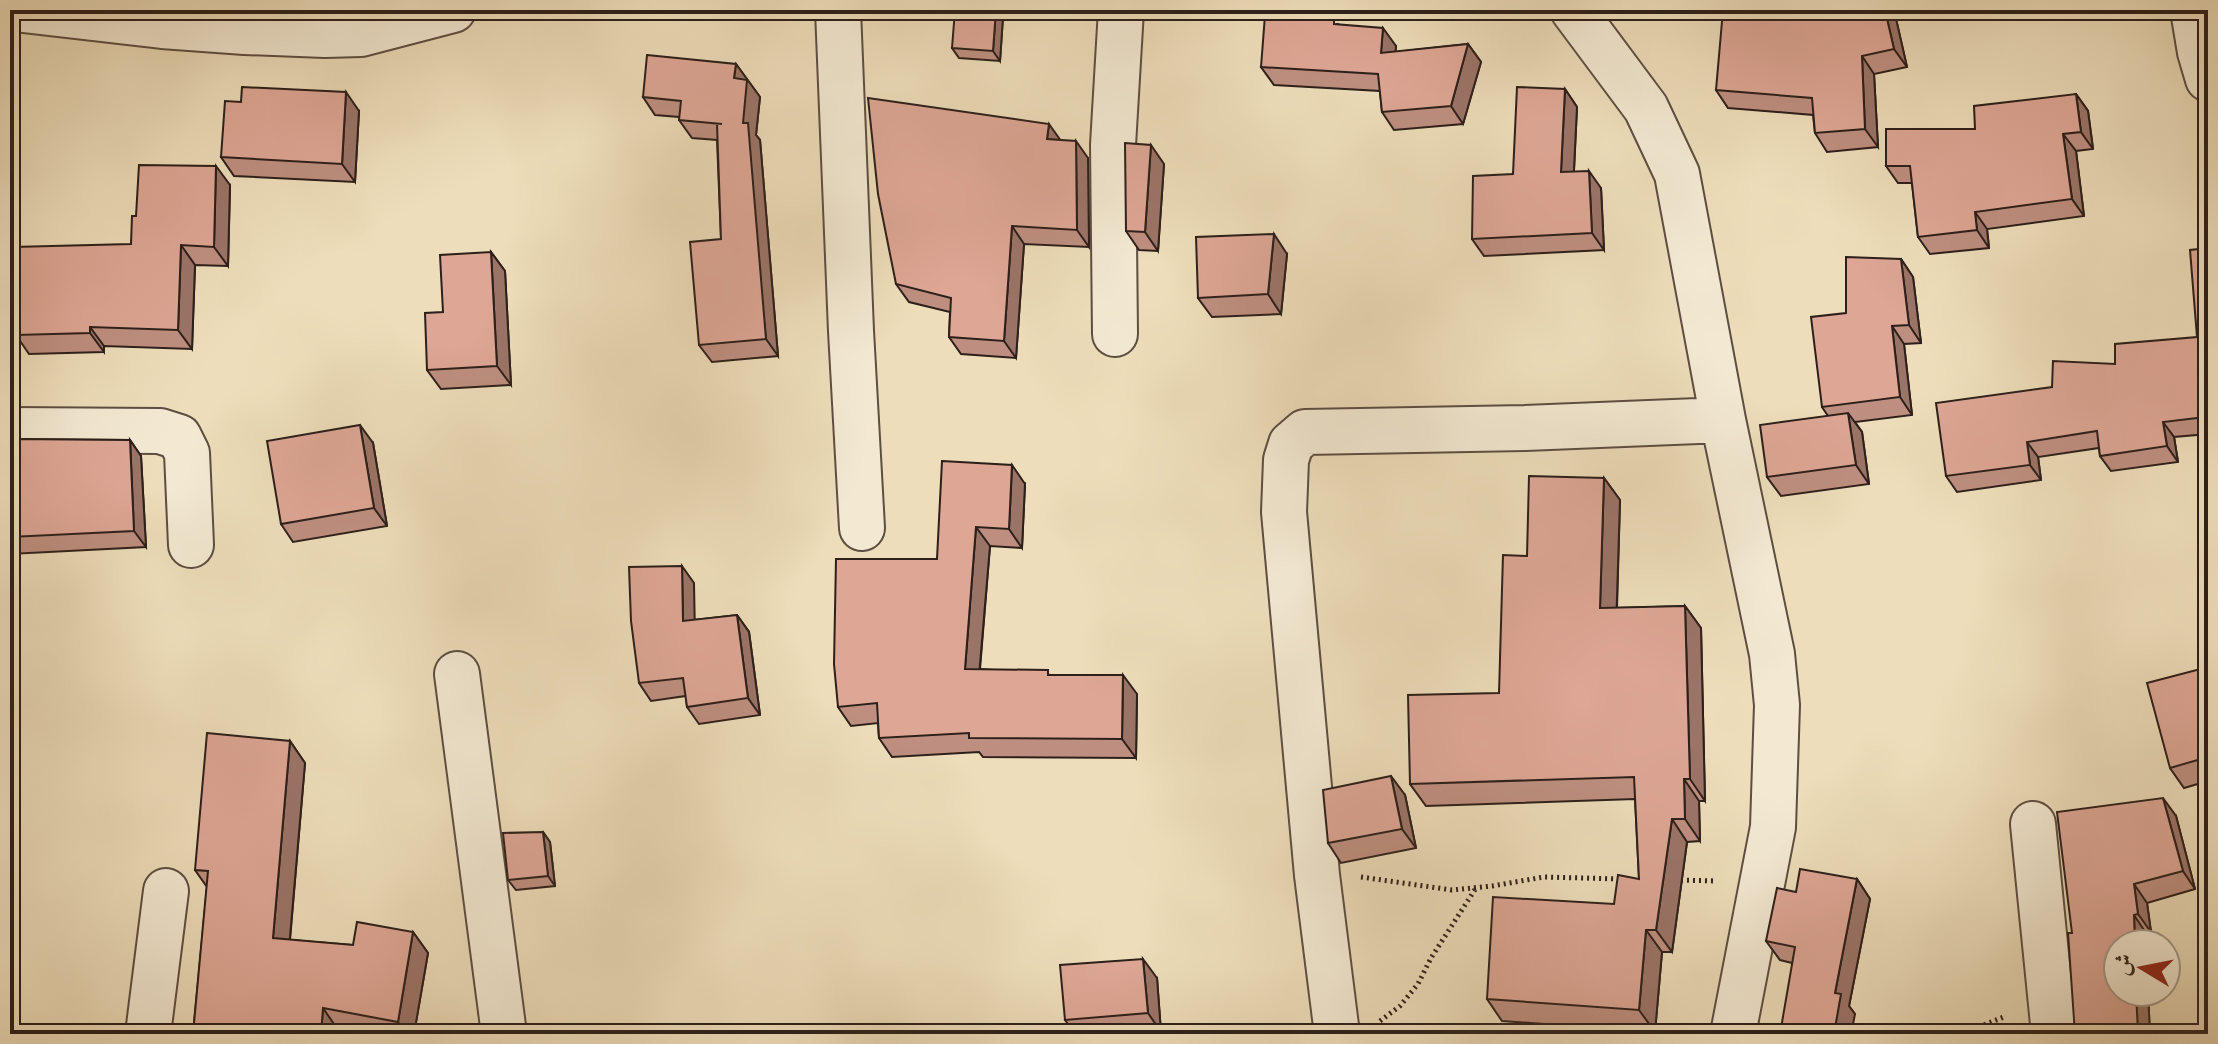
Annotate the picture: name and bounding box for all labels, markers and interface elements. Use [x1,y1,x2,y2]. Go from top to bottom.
north arrow [2102,928,2182,1008]
text: ش [2107,951,2140,978]

